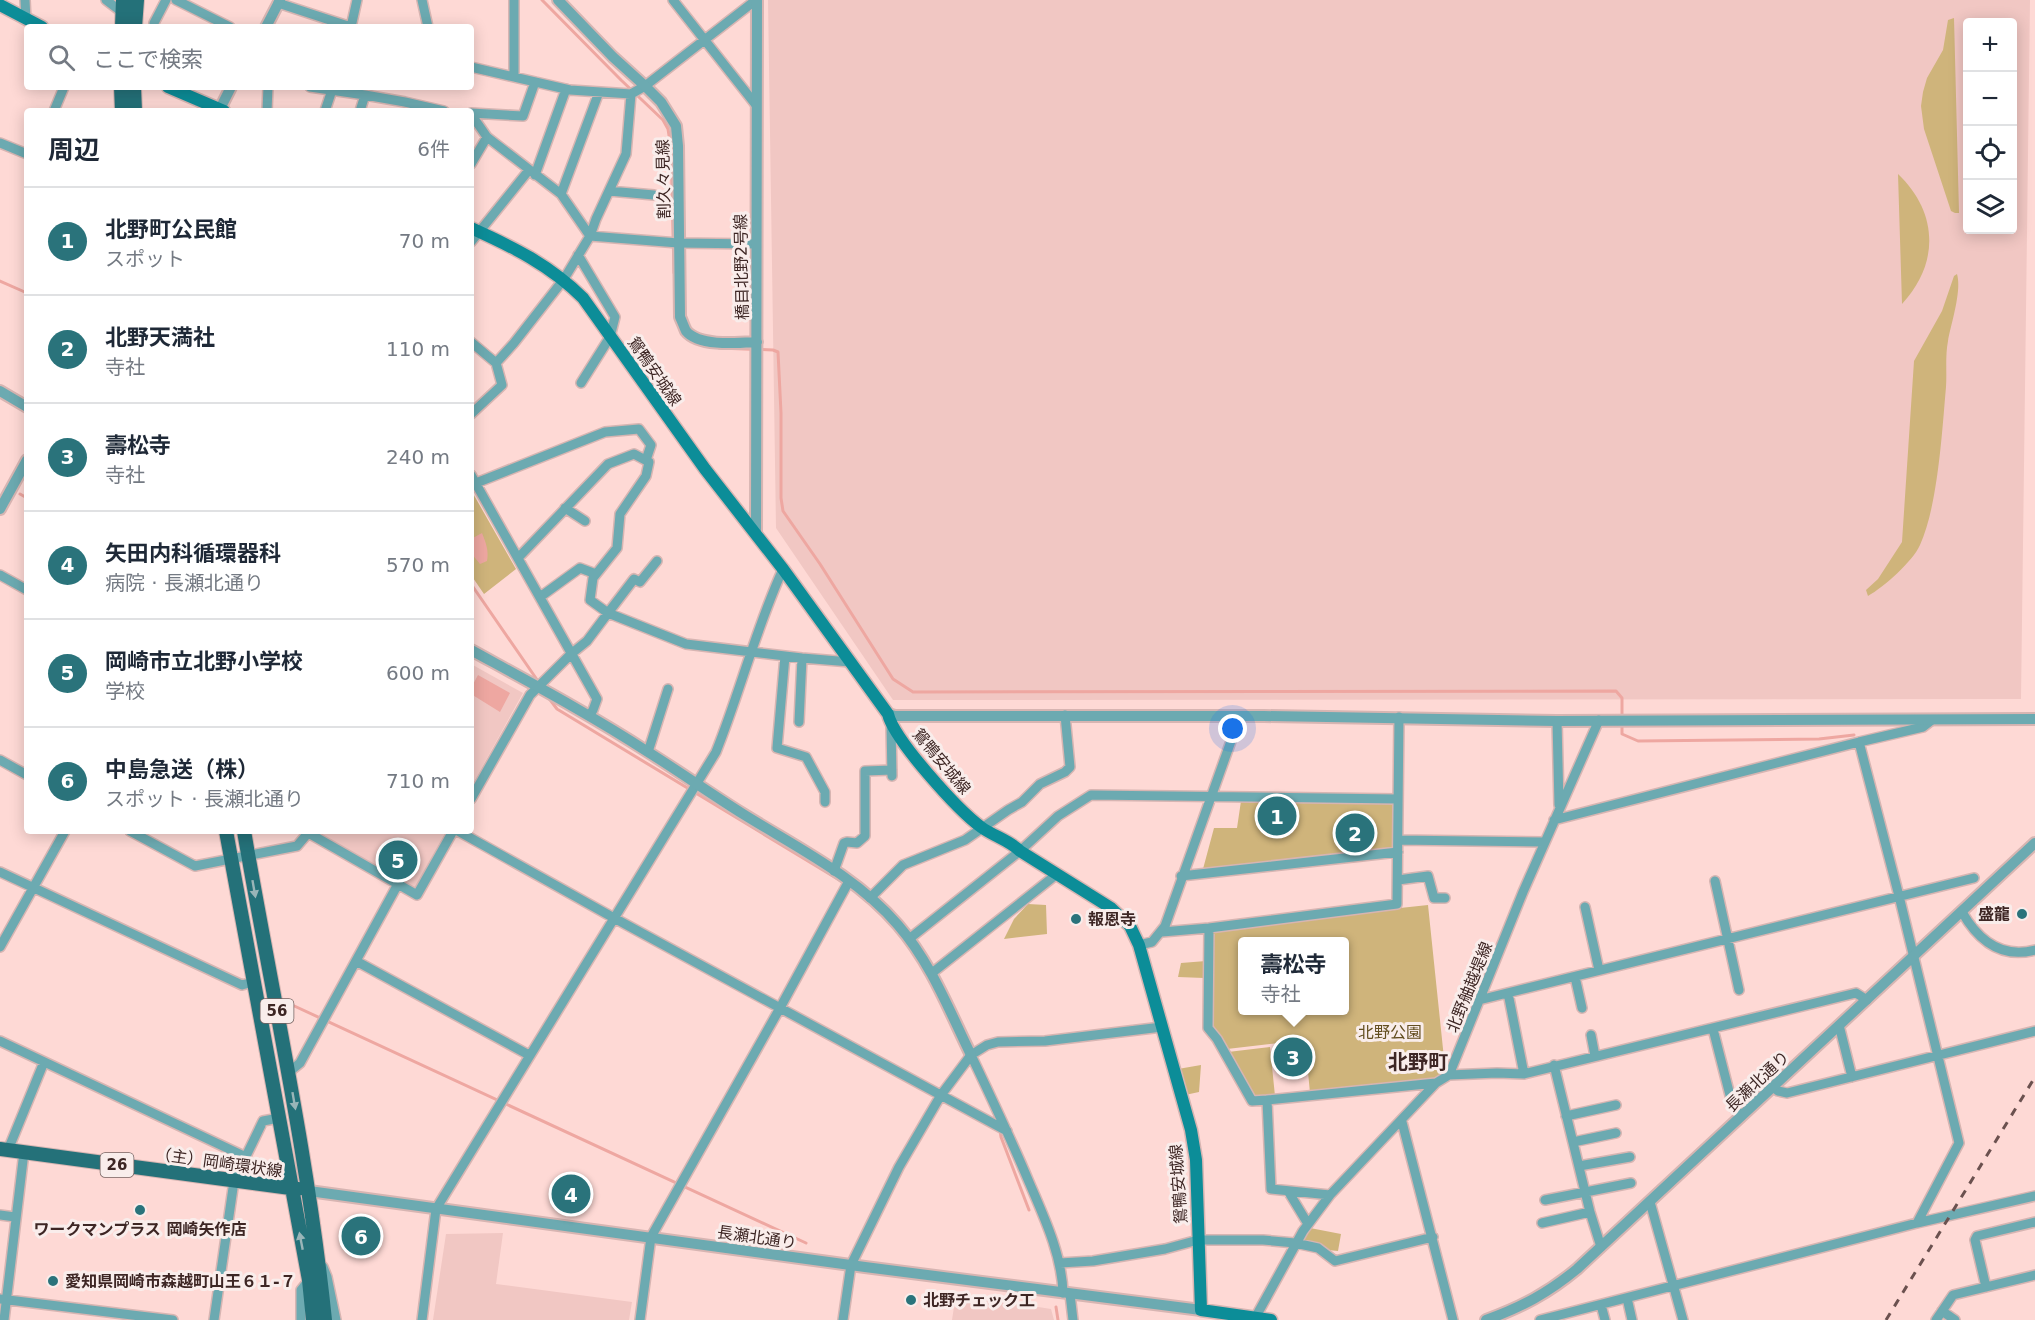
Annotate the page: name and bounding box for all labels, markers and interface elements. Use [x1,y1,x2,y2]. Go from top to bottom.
map controls [1963,18,2017,234]
button: + [1963,18,2017,72]
search box [24,24,474,90]
icon: search [45,41,78,74]
text: ここで検索 [93,47,203,72]
button: − [1963,72,2017,126]
button: locate [1963,126,2017,180]
text: 周辺 [48,135,100,165]
text: 6件 [417,137,450,161]
street label: 割久々見線 [653,139,674,219]
button: layers [1963,180,2017,234]
street label: 橋目北野2号線 [731,214,752,320]
text: 北野町公民館 [105,217,237,242]
text: 1 [61,229,74,253]
text: 70 m [399,229,450,253]
text: スポット [105,247,185,271]
text: 北野天満社 [105,325,215,350]
street label: 鴛鴨安城線 [624,333,685,410]
text: 2 [61,337,74,361]
text: 110 m [386,337,450,361]
text: 寺社 [105,355,145,379]
text: 壽松寺 [105,433,171,458]
text: 3 [61,445,74,469]
text: 240 m [386,445,450,469]
text: 寺社 [105,463,145,487]
text: 矢田内科循環器科 [105,541,281,566]
text: 4 [61,553,74,577]
text: 570 m [386,553,450,577]
text: 病院 · 長瀬北通り [105,571,264,595]
text: 岡崎市立北野小学校 [105,649,303,674]
text: 5 [61,661,74,685]
text: 600 m [386,661,450,685]
text: 学校 [105,679,145,703]
your location [1218,714,1247,743]
street label: 鴛鴨安城線 [909,725,975,798]
text: 中島急送（株） [105,757,259,782]
text: 6 [61,769,74,793]
text: 710 m [386,769,450,793]
text: スポット · 長瀬北通り [105,787,304,811]
pin: 1 [1258,794,1296,838]
pin: 2 [1336,810,1374,856]
pin: 5 [378,838,418,882]
one-way arrow [250,879,259,898]
place label: 盛龍 [1978,905,2010,924]
marker: 盛龍 [2015,907,2029,921]
place label: 報恩寺 [1088,910,1136,929]
marker: 報恩寺 [1069,912,1083,926]
popup [1238,937,1349,1015]
street label: 北野舳越堤線 [1443,939,1496,1035]
text: 壽松寺 [1260,952,1327,977]
text: 寺社 [1260,982,1300,1006]
road number: 56 [260,999,294,1023]
park label: 北野公園 [1358,1023,1422,1042]
pin: 3 [1274,1034,1312,1080]
street label: 長瀬北通り [1722,1047,1793,1116]
district label: 北野町 [1388,1050,1448,1074]
one-way arrow [289,1092,298,1111]
street label: 鴛鴨安城線 [1166,1143,1191,1225]
street label: （主）岡崎環状線 [154,1144,284,1181]
road number: 26 [100,1153,134,1177]
pin: 4 [552,1172,590,1216]
marker: ワークマンプラス 岡崎矢作店 [133,1203,147,1217]
pin: 6 [342,1214,380,1258]
place label: ワークマンプラス 岡崎矢作店 [34,1220,246,1239]
street label: 長瀬北通り [716,1223,798,1252]
one-way arrow [296,1232,305,1251]
place label: 愛知県岡崎市森越町山王６１‐７ [65,1272,296,1291]
marker: 愛知県岡崎市森越町山王６１‐７ [46,1274,60,1288]
place label: 北野チェック工 [923,1291,1035,1310]
marker: 北野チェック工 [904,1293,918,1307]

